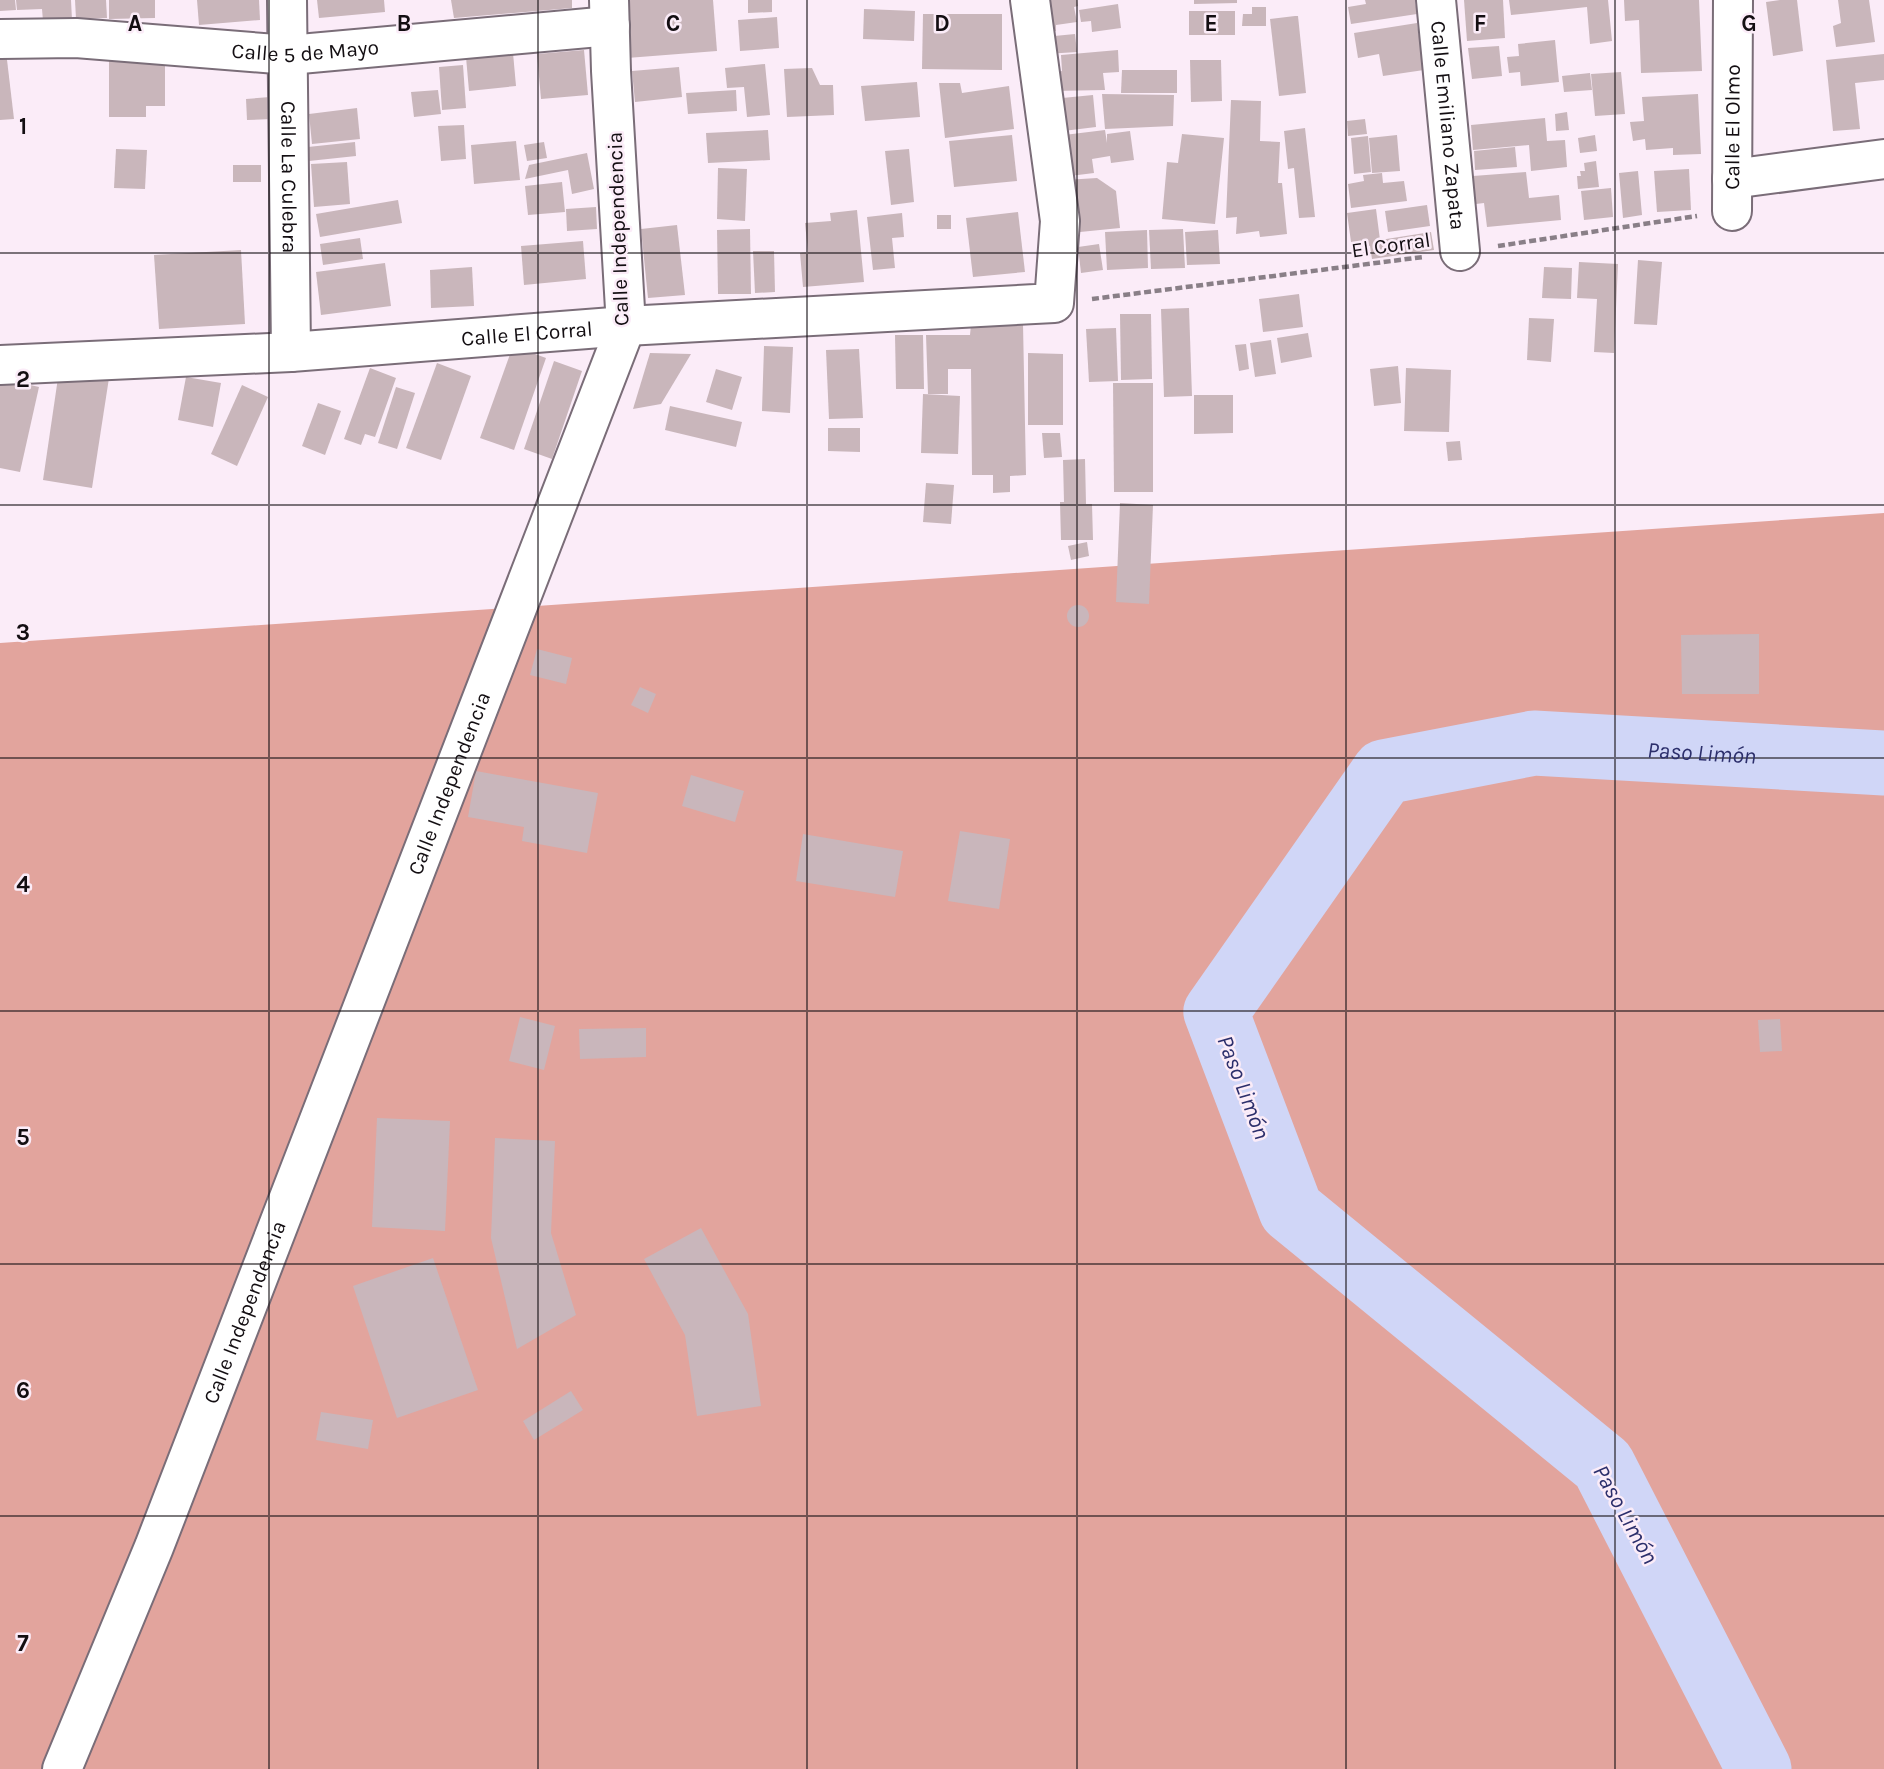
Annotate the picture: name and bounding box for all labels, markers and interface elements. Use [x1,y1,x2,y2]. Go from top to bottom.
text: A [128,10,142,37]
text: B [397,10,411,37]
text: C [666,10,680,37]
text: D [934,10,950,37]
text: E [1204,10,1218,37]
text: F [1474,10,1486,37]
text: G [1741,10,1757,37]
street label: Calle Emiliano Zapata [1426,20,1470,231]
street label: Calle 5 de Mayo [231,35,380,67]
street label: Calle El Olmo [1720,64,1745,190]
street label: Calle La Culebra [276,101,302,253]
text: 1 [19,113,27,140]
street label: Calle Independencia [603,132,633,326]
street label: El Corral [1350,228,1432,262]
street label: Calle El Corral [460,317,594,351]
text: 2 [16,366,30,393]
text: 3 [16,619,30,646]
street label: Calle Independencia [403,688,495,878]
water label: Paso Limón [1646,736,1757,770]
text: 4 [16,871,30,898]
water label: Paso Limón [1211,1031,1276,1143]
text: 5 [16,1124,30,1151]
street label: Calle Independencia [199,1217,291,1407]
text: 6 [16,1377,30,1404]
water label: Paso Limón [1587,1460,1664,1569]
text: 7 [17,1630,29,1657]

